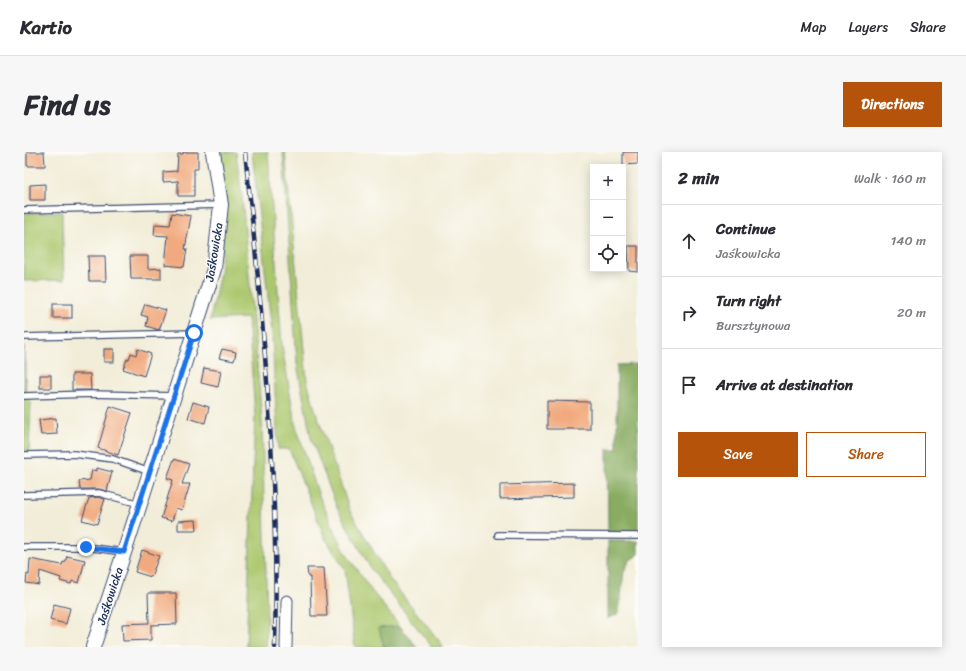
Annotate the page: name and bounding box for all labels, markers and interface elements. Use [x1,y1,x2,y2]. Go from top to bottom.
text: Kartio [20,11,72,44]
text: Map [801,15,826,40]
text: Layers [848,15,888,40]
text: Share [910,15,946,40]
text: Find us [24,80,111,129]
button: Directions [843,82,942,127]
text: 2 min [678,163,719,193]
map controls [590,164,626,272]
button: + [590,164,626,200]
text: Walk · 160 m [854,167,926,190]
button: − [590,200,626,236]
text: Continue [716,216,776,242]
street label: Jaśkowicka [198,221,230,284]
text: 140 m [891,229,926,252]
icon: ahead [678,230,700,252]
button: locate [590,236,626,272]
text: Jaśkowicka [716,242,781,265]
text: Turn right [716,288,781,314]
text: 20 m [897,301,926,324]
icon: right [678,302,700,324]
text: Bursztynowa [716,314,790,337]
route start [185,324,203,342]
text: Arrive at destination [716,372,853,398]
icon: arrive [678,374,700,396]
button: Save [678,432,798,477]
button: Share [806,432,926,477]
route end [77,538,95,556]
street label: Jaśkowicka [90,564,130,629]

